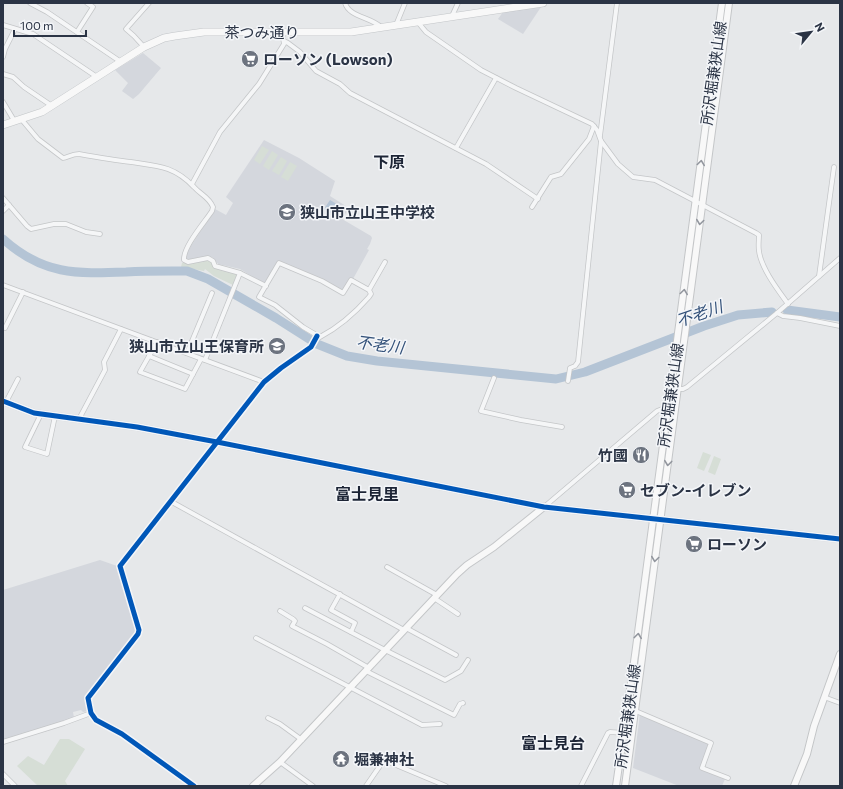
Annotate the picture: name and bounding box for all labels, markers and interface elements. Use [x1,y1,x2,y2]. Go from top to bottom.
scale bar [14,12,86,38]
north arrow [791,12,831,52]
text: 100 m [20,18,54,32]
street label: 所沢堀兼狭山線 [697,20,729,126]
text: N [812,20,828,34]
street label: 茶つみ通り [224,23,300,41]
supermarket icon: ローソン (Lowson) [240,49,260,69]
place label: ローソン (Lowson) [263,50,393,68]
district label: 下原 [373,152,405,171]
one-way arrow [696,160,705,166]
school or university icon: 狭山市立山王中学校 [277,202,297,222]
place label: 狭山市立山王中学校 [300,203,435,221]
one-way arrow [696,219,705,225]
one-way arrow [679,289,688,295]
water label: 不老川 [673,296,727,330]
water label: 不老川 [355,332,407,357]
school or university icon: 狭山市立山王保育所 [267,336,287,356]
place label: 狭山市立山王保育所 [129,337,264,355]
street label: 所沢堀兼狭山線 [654,342,686,448]
restaurant icon: 竹國 [631,445,651,465]
place label: 竹國 [598,446,628,464]
one-way arrow [664,460,673,466]
supermarket icon: セブン-イレブン [617,480,637,500]
place label: セブン-イレブン [640,481,751,499]
district label: 富士見里 [335,484,399,503]
supermarket icon: ローソン [684,534,704,554]
place label: ローソン [707,535,767,553]
one-way arrow [651,556,660,562]
one-way arrow [633,633,642,640]
street label: 所沢堀兼狭山線 [611,663,643,769]
district label: 富士見台 [521,733,585,752]
temple icon: 堀兼神社 [331,749,351,769]
place label: 堀兼神社 [354,750,414,768]

